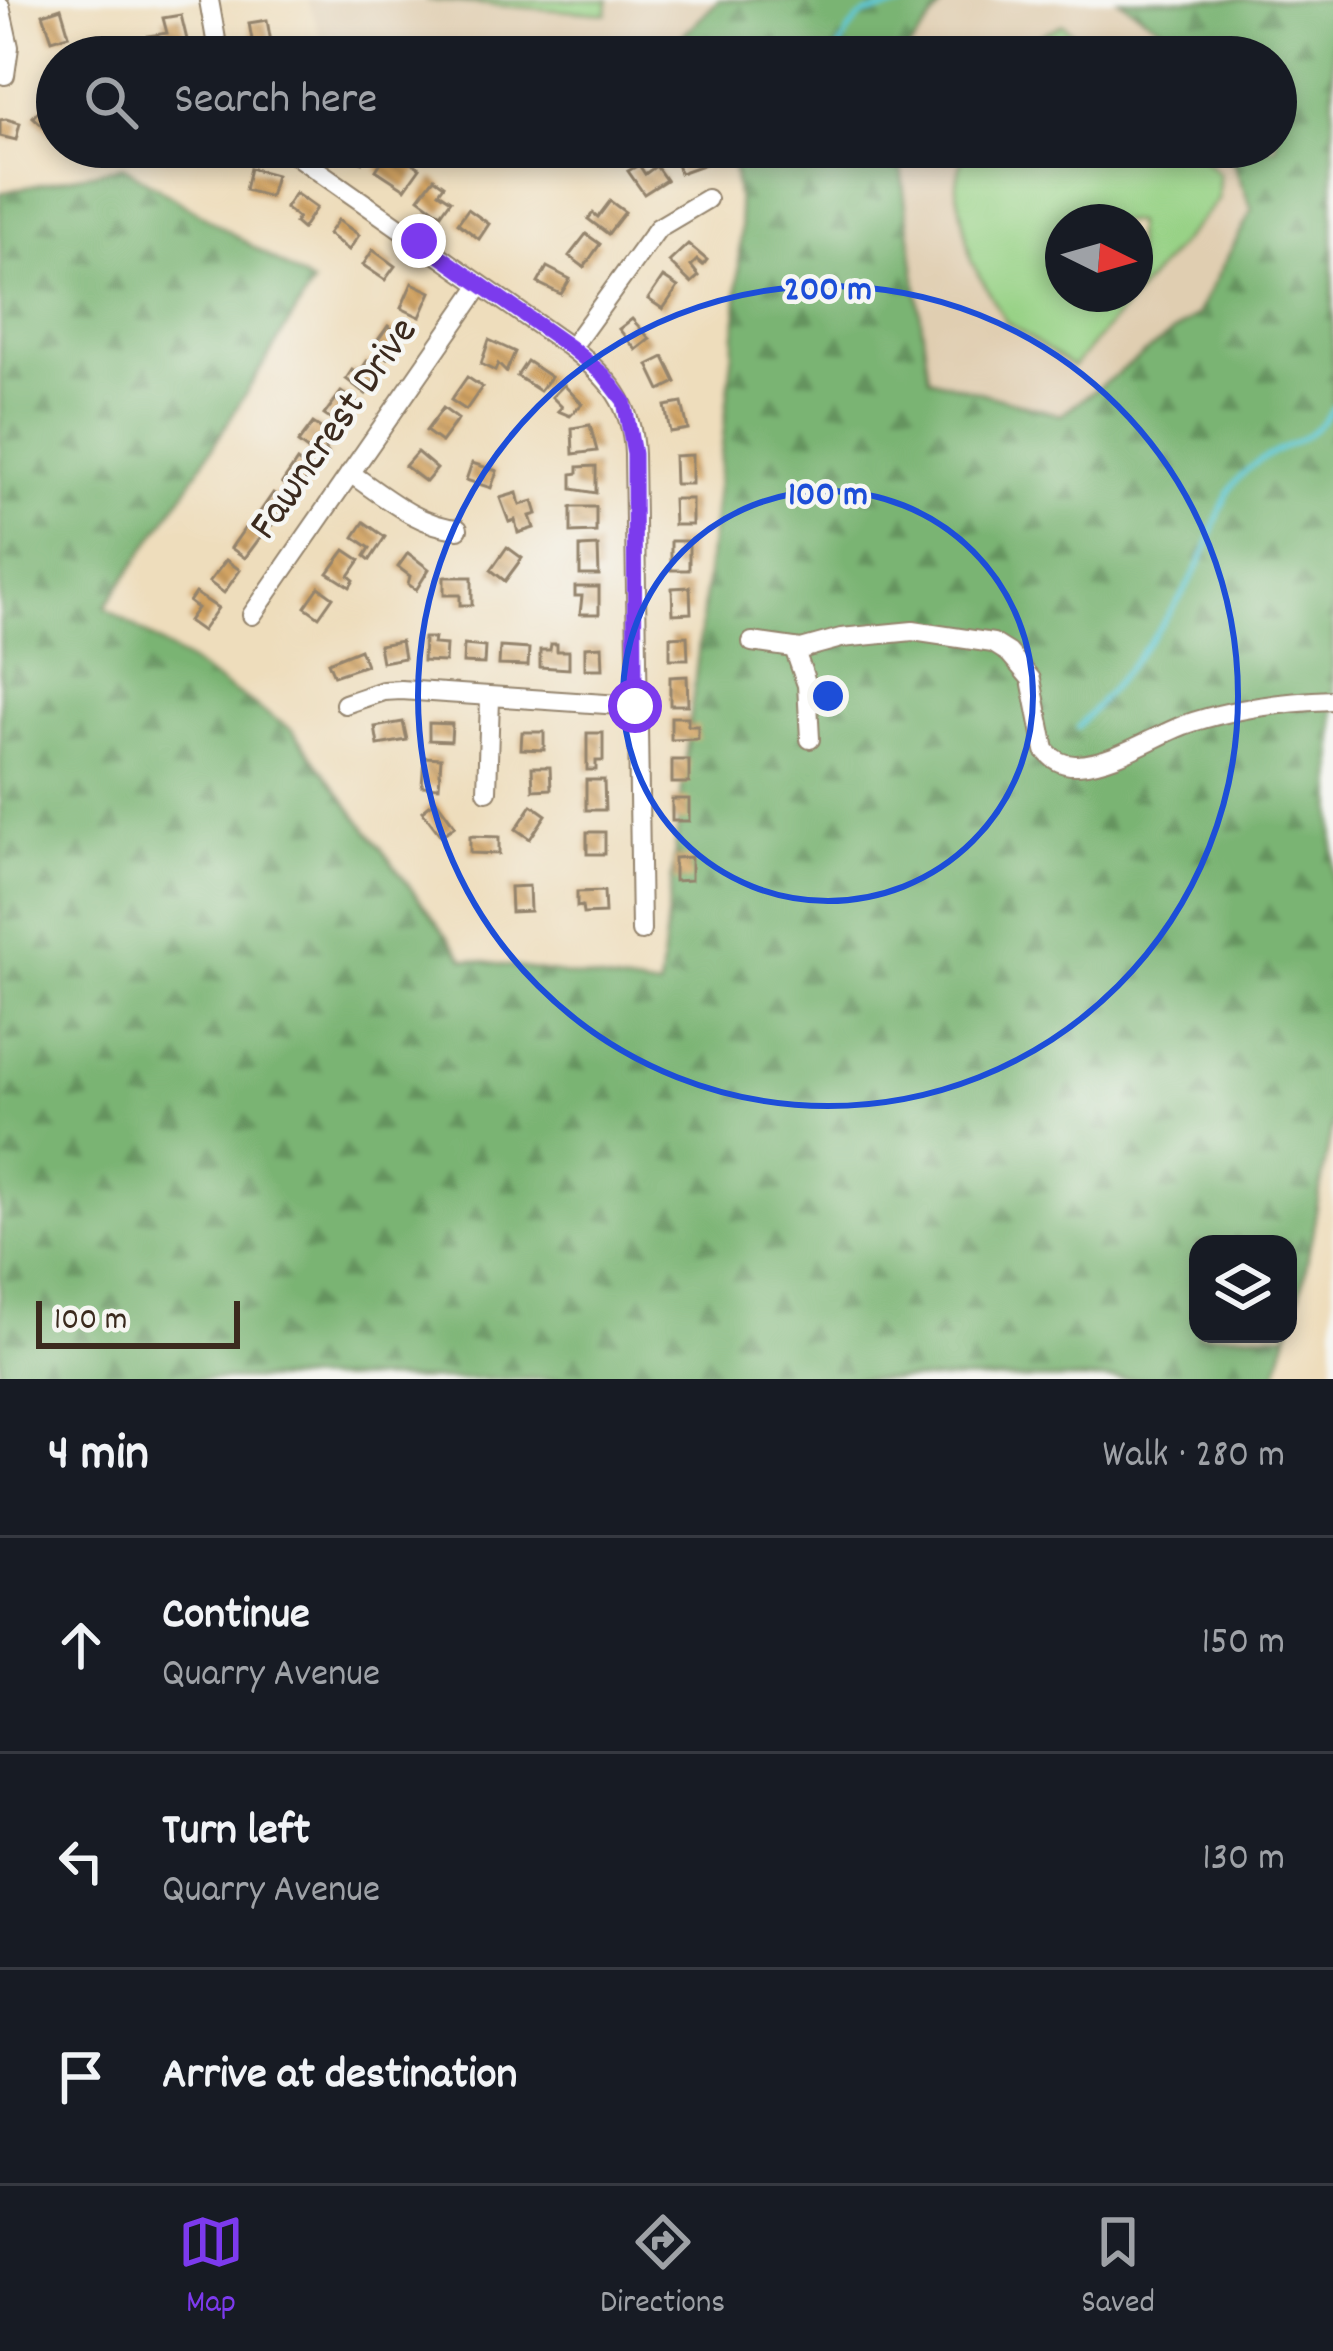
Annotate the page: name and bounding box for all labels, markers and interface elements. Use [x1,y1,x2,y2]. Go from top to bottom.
search box [36,36,1297,168]
icon: search [78,69,144,135]
text: Search here [174,70,377,134]
north arrow [1045,204,1153,312]
route end [392,214,446,268]
text: 200 m [784,266,872,318]
street label: Fawncrest Drive [237,306,435,554]
text: 100 m [788,471,868,523]
centre of rings [807,675,849,717]
route start [608,679,662,733]
map controls [1189,1235,1297,1343]
button: layers [1189,1235,1297,1343]
scale bar [36,1295,240,1348]
text: 100 m [54,1298,127,1345]
text: 4 min [48,1421,149,1493]
text: Walk · 280 m [1103,1430,1285,1485]
text: Continue [162,1585,310,1649]
icon: ahead [48,1612,114,1678]
text: 150 m [1201,1617,1285,1672]
text: Quarry Avenue [162,1649,380,1704]
text: Turn left [162,1801,310,1865]
icon: left [48,1828,114,1894]
text: 130 m [1202,1833,1285,1888]
text: Quarry Avenue [162,1865,380,1920]
icon: arrive [48,2044,114,2110]
text: Arrive at destination [162,2045,517,2109]
tab: Map [178,2209,244,2328]
tab: Directions [600,2209,725,2328]
tab: Saved [1081,2209,1155,2328]

